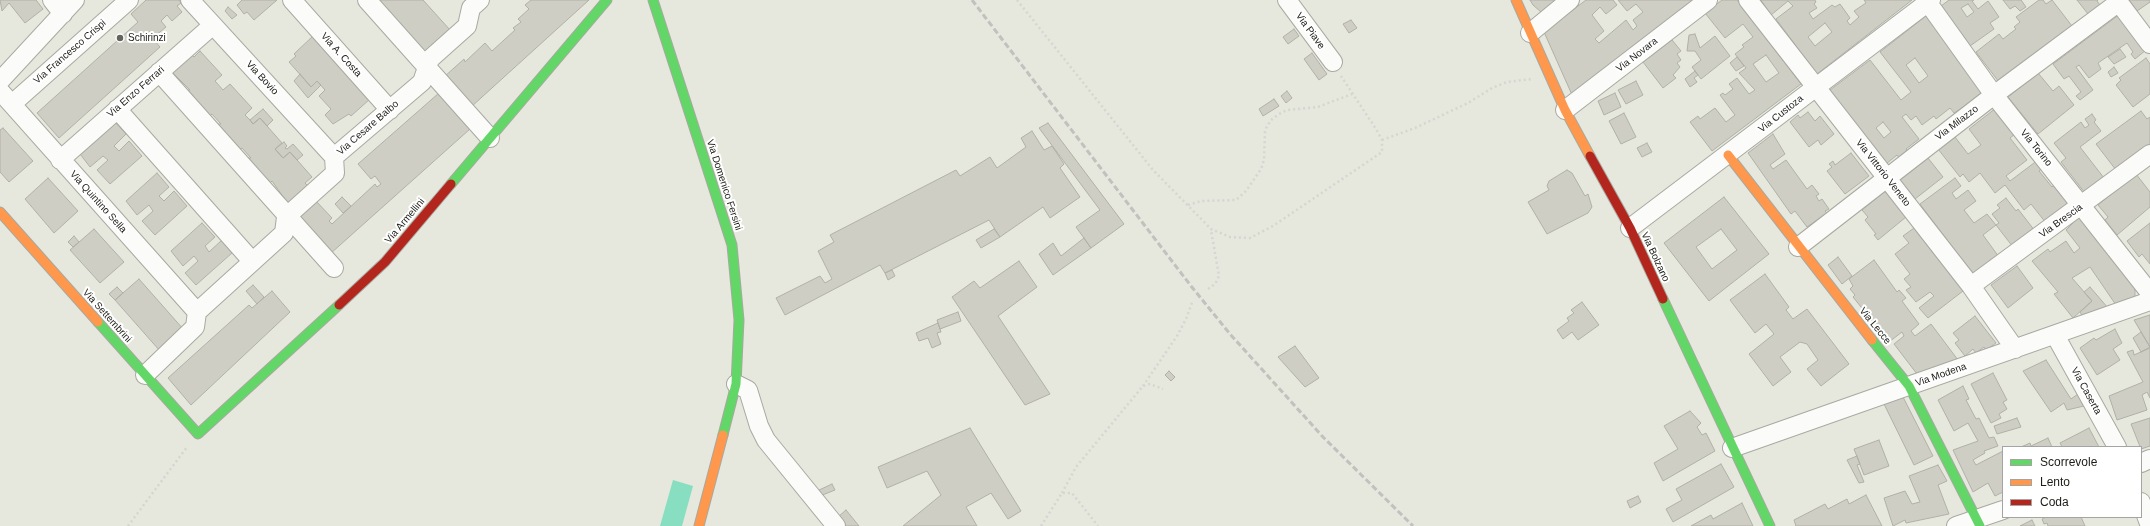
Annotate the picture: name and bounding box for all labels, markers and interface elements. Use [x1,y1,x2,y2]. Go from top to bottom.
street label: Via Piave [1293,10,1327,52]
street label: Via Francesco Crispi [31,17,109,87]
street label: Via A. Costa [318,30,364,80]
place label: Schirinzi [128,32,166,44]
marker: Schirinzi [115,33,125,43]
street label: Via Novara [1614,35,1660,75]
street label: Via Bovio [243,59,281,97]
street label: Via Enzo Ferrari [105,64,167,120]
street label: Via Custoza [1756,93,1806,135]
street label: Via Cesare Balbo [335,98,401,158]
street label: Via Milazzo [1933,103,1981,143]
street label: Via Torino [2017,127,2055,169]
street label: Via Vittorio Veneto [1853,137,1913,209]
street label: Via Domenico Fersini [704,138,744,232]
street label: Via Quintino Sella [67,169,129,235]
street label: Via Armellini [383,196,427,246]
street label: Via Brescia [2037,201,2085,241]
street label: Via Bolzano [1638,230,1672,284]
street label: Via Settembrini [80,287,134,345]
street label: Via Lecce [1857,305,1893,347]
street label: Via Modena [1914,361,1968,389]
street label: Via Caserta [2068,365,2104,417]
legend [2002,446,2142,518]
text: Scorrevole [2040,455,2097,469]
text: Lento [2040,475,2070,489]
text: Coda [2040,495,2069,509]

